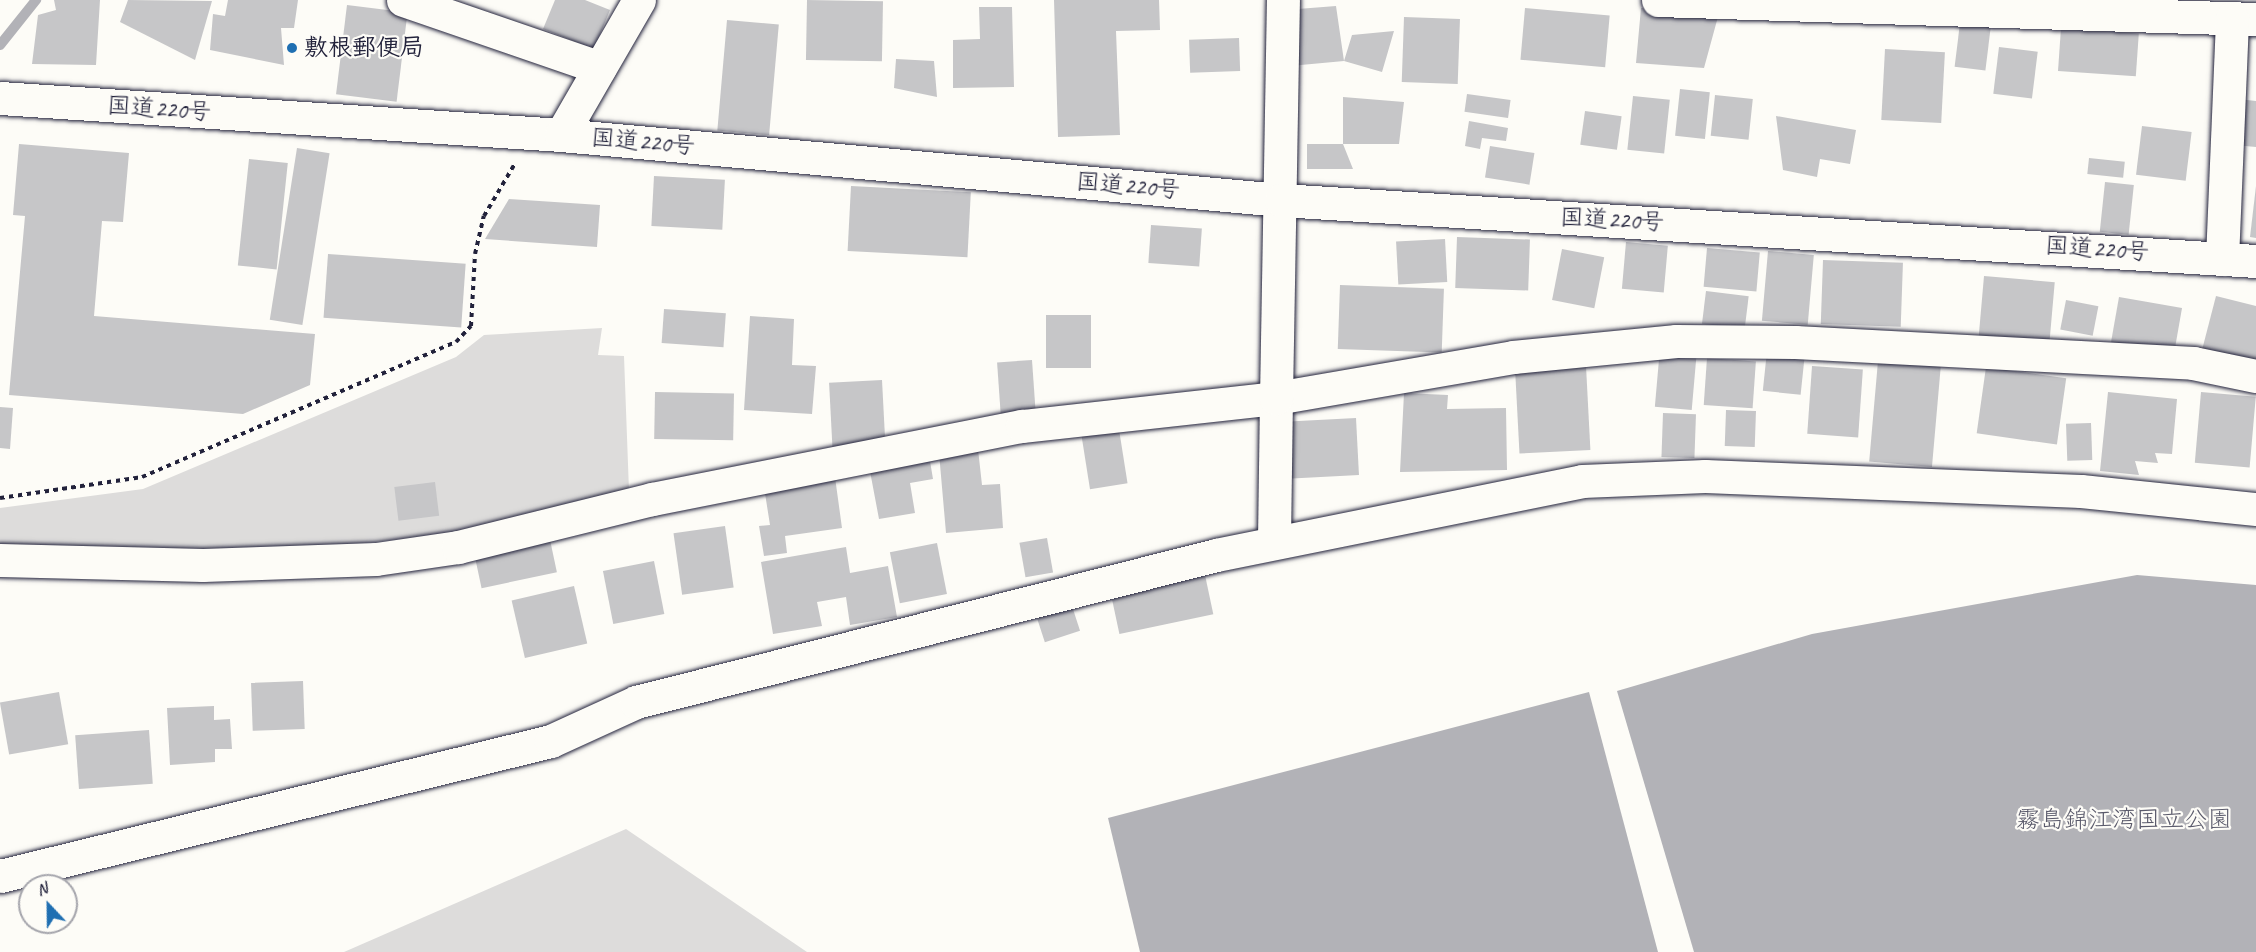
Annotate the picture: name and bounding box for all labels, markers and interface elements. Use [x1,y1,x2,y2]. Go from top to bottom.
place label: 敷根郵便局 [304,34,424,62]
marker: 敷根郵便局 [285,41,299,55]
street label: 国道220号 [106,91,212,127]
street label: 国道220号 [590,123,696,161]
street label: 国道220号 [1075,167,1181,205]
street label: 国道220号 [1559,203,1665,237]
street label: 国道220号 [2044,231,2150,267]
park label: 霧島錦江湾国立公園 [2016,806,2232,834]
north arrow [18,874,78,934]
text: N [34,878,50,900]

